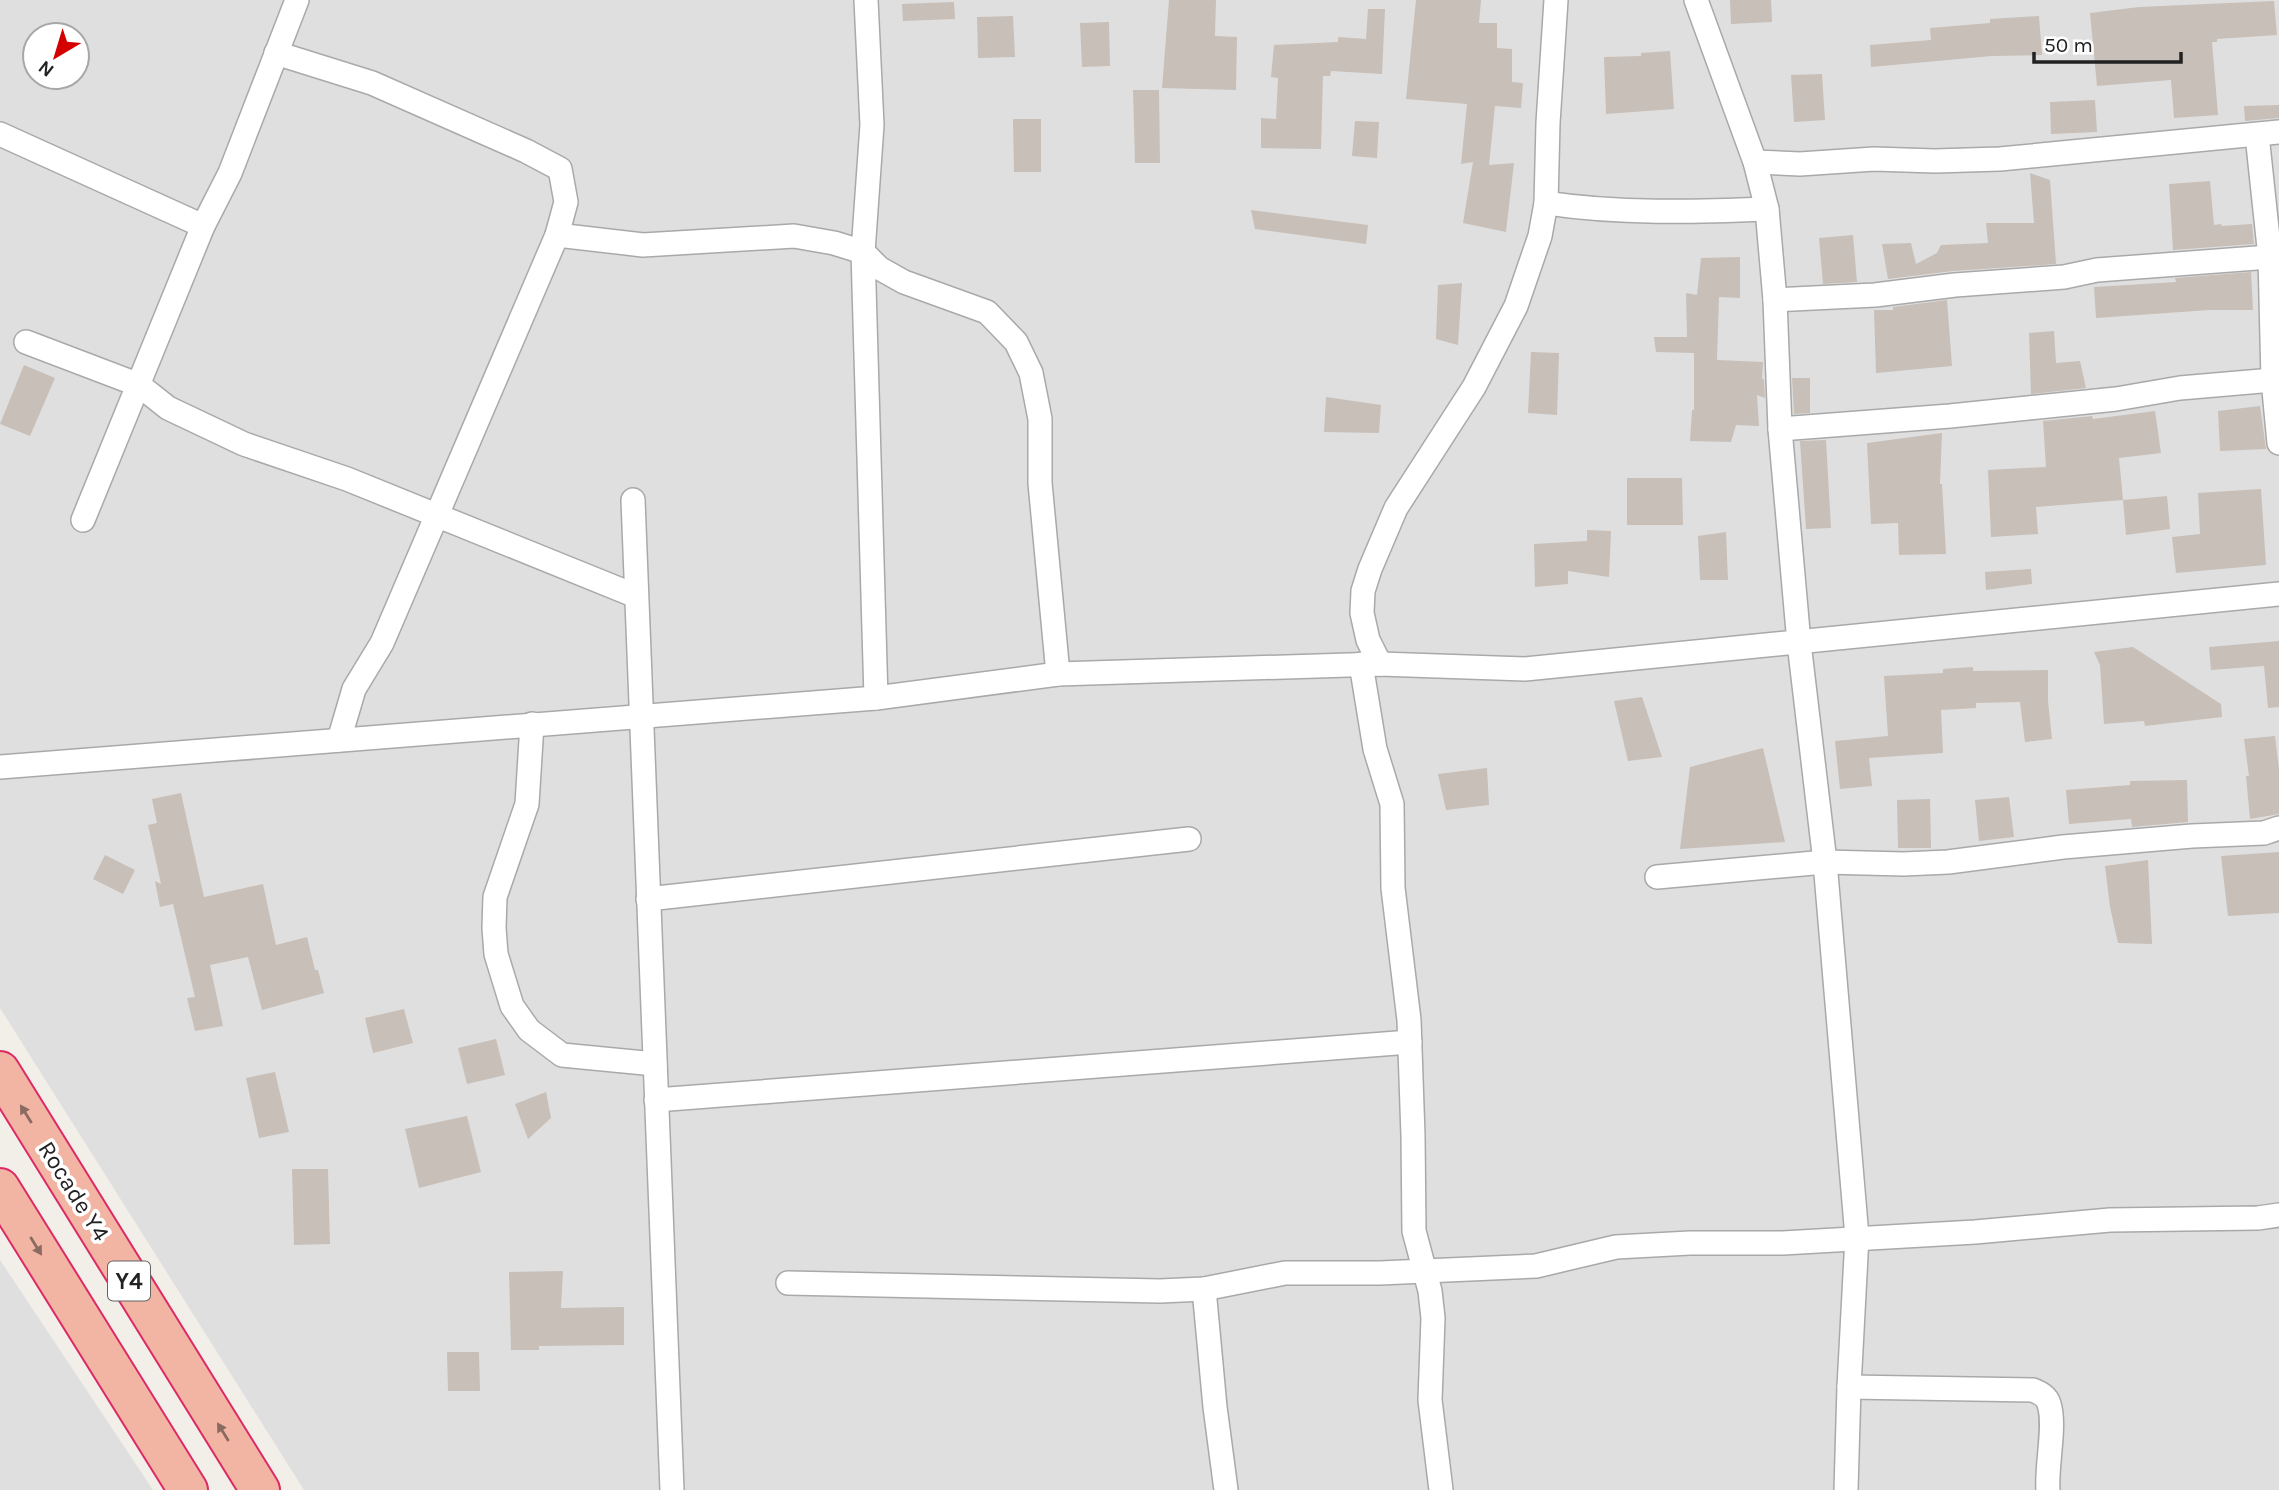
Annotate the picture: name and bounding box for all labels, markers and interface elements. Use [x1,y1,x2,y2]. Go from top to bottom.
north arrow [21,21,91,91]
scale bar [2034,21,2181,65]
text: 50 m [2044,33,2093,57]
text: N [34,56,58,81]
one-way arrow [20,1104,33,1123]
street label: Rocade Y4 [32,1136,116,1246]
one-way arrow [30,1236,43,1255]
road number: Y4 [108,1262,150,1300]
one-way arrow [216,1423,229,1442]

